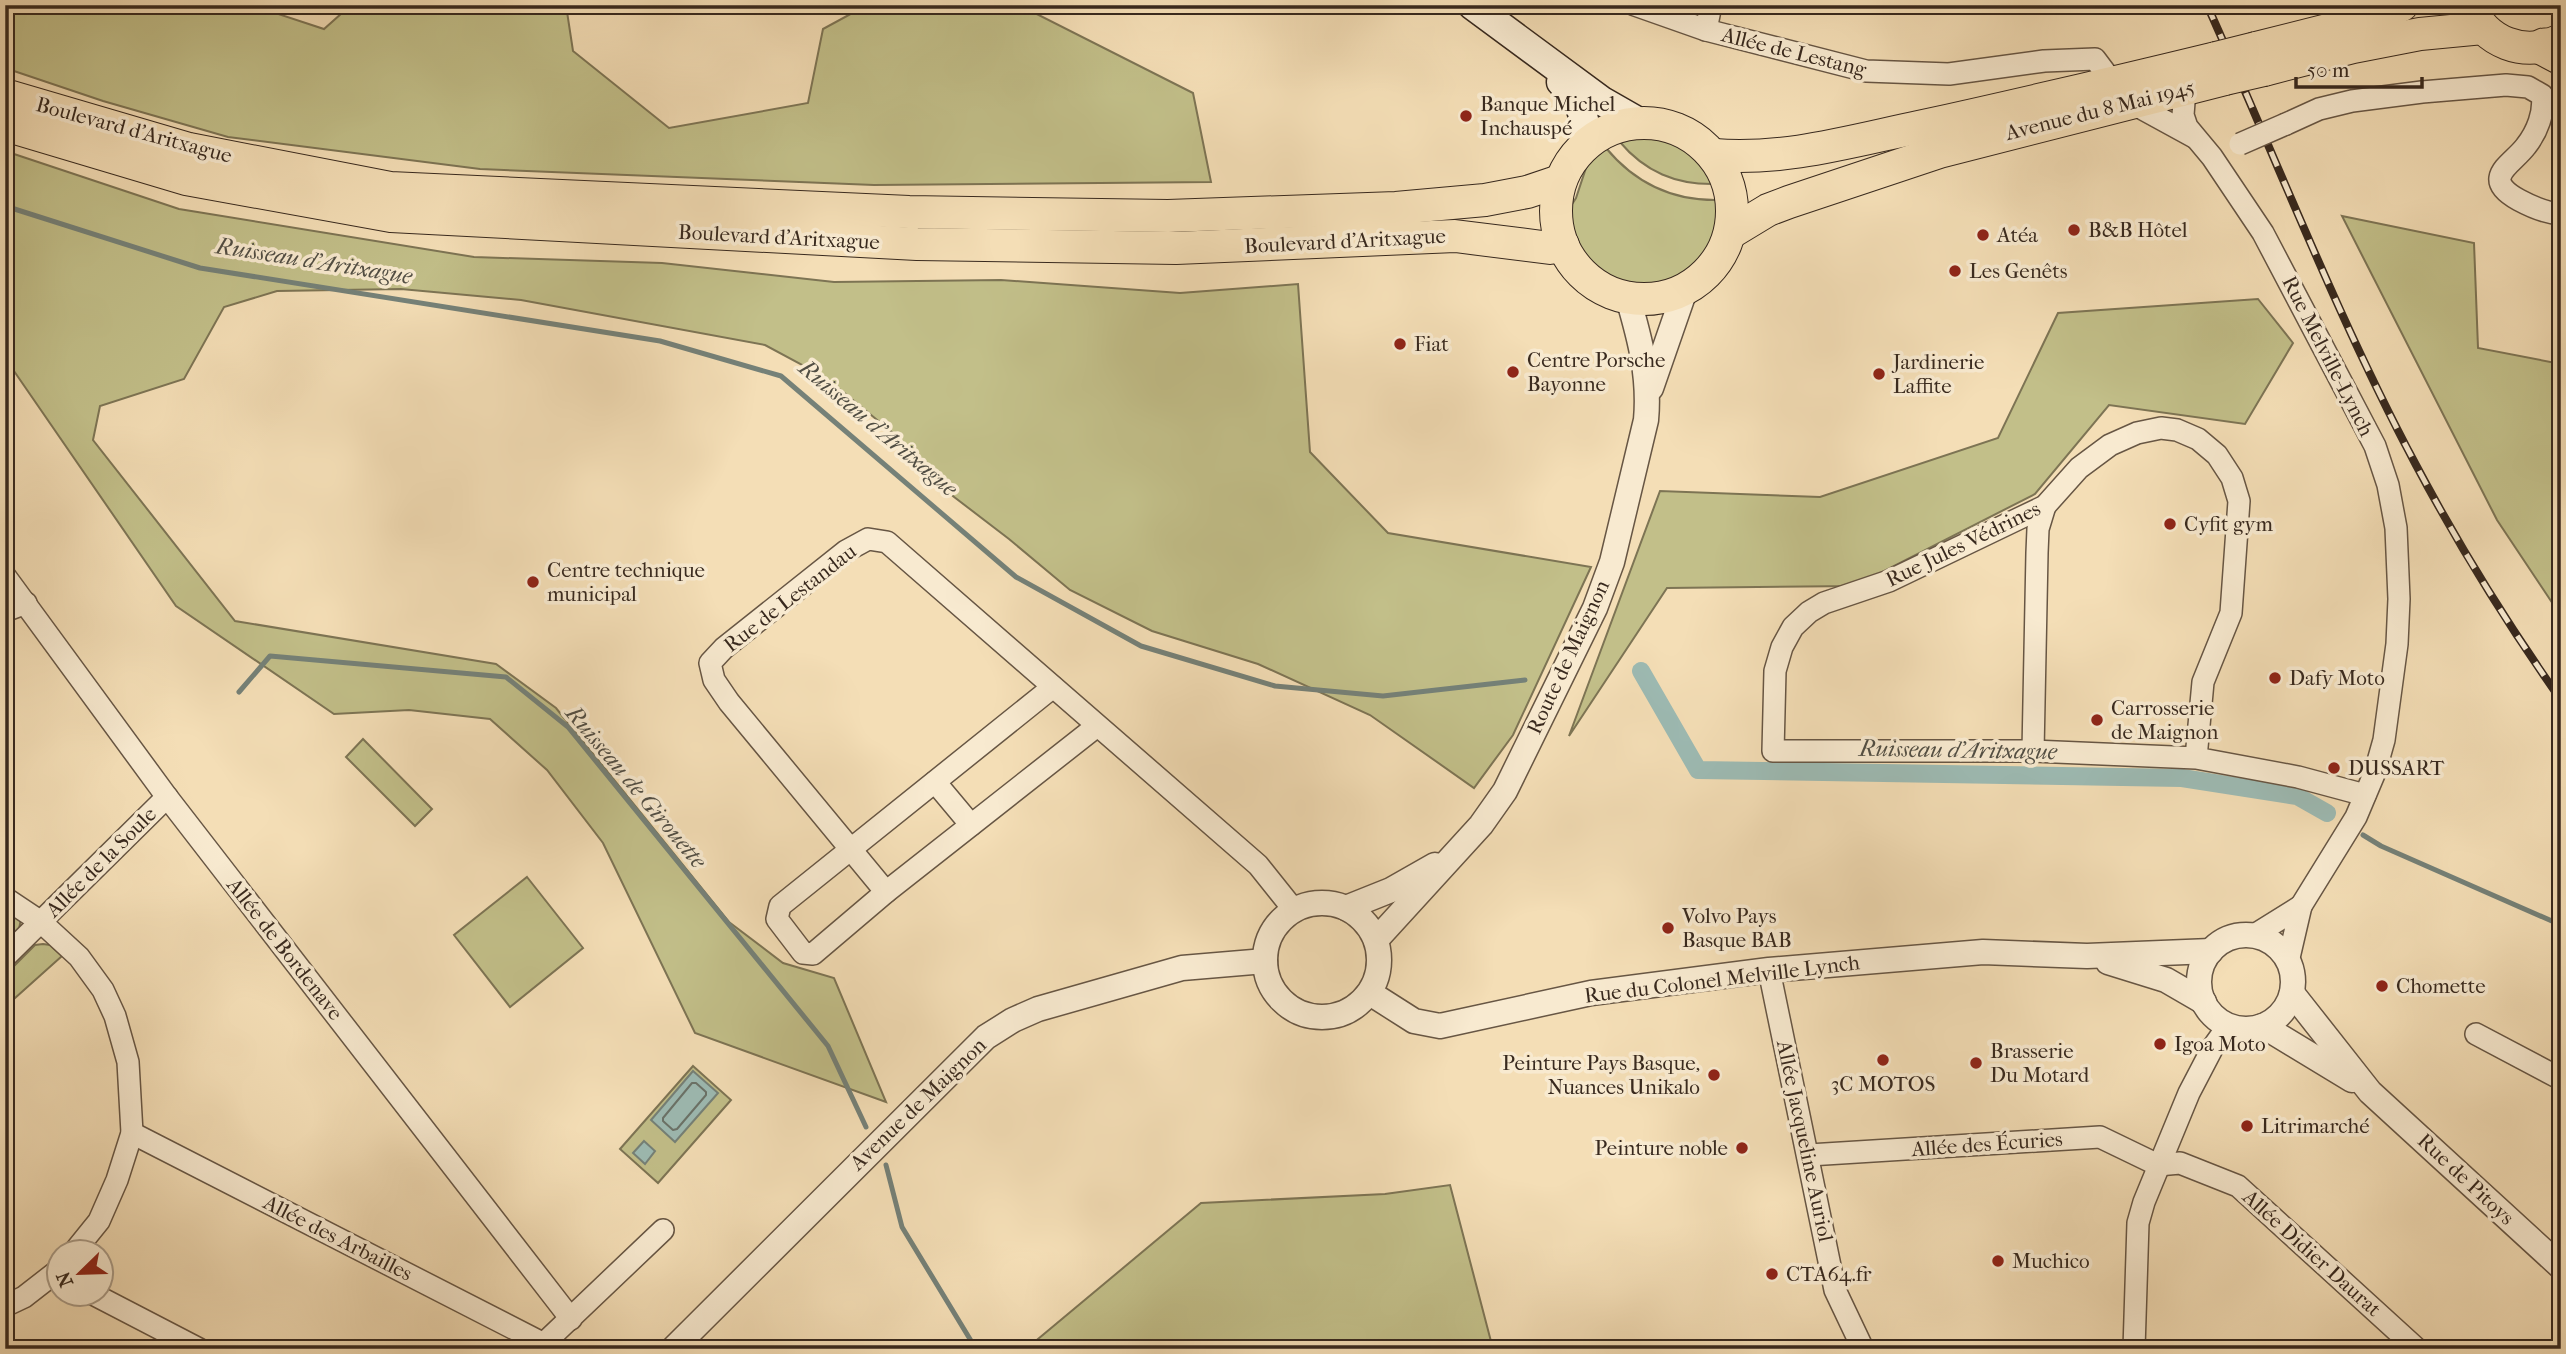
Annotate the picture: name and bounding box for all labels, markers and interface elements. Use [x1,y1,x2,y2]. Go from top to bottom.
street label: Allée de Lestang [1718,22,1870,82]
scale bar [2296,46,2422,90]
text: 50 m [2307,58,2350,82]
street label: Avenue du 8 Mai 1945 [2002,75,2197,145]
street label: Boulevard d'Aritxague [33,92,235,168]
place label: Banque Michel Inchauspé [1480,92,1615,140]
marker: Banque Michel Inchauspé [1458,108,1474,124]
place label: B&B Hôtel [2088,218,2188,242]
street label: Boulevard d'Aritxague [678,220,880,254]
marker: B&B Hôtel [2066,222,2082,238]
place label: Atéa [1996,223,2038,247]
street label: Boulevard d'Aritxague [1244,224,1446,258]
marker: Atéa [1975,227,1991,243]
water label: Ruisseau d'Aritxague [212,232,415,290]
place label: Les Genêts [1969,259,2068,283]
marker: Les Genêts [1947,263,1963,279]
street label: Rue Melville-Lynch [2277,272,2379,440]
place label: Fiat [1414,332,1449,356]
marker: Fiat [1392,336,1408,352]
place label: Centre Porsche Bayonne [1527,348,1665,396]
place label: Jardinerie Laffite [1891,350,1984,398]
water label: Ruisseau d'Aritxague [792,353,963,502]
marker: Centre Porsche Bayonne [1505,364,1521,380]
marker: Jardinerie Laffite [1871,366,1887,382]
street label: Rue Jules Védrines [1882,496,2044,592]
place label: Cyfit gym [2184,512,2273,536]
marker: Cyfit gym [2162,516,2178,532]
street label: Rue de Lestandau [719,539,861,657]
place label: Centre technique municipal [547,558,705,606]
marker: Centre technique municipal [525,574,541,590]
street label: Route de Maignon [1522,576,1614,738]
place label: Dafy Moto [2289,666,2385,690]
marker: Dafy Moto [2267,670,2283,686]
place label: Carrosserie de Maignon [2111,696,2218,744]
water label: Ruisseau de Girouette [559,699,712,874]
marker: Carrosserie de Maignon [2089,712,2105,728]
water label: Ruisseau d'Aritxague [1857,735,2058,765]
place label: DUSSART [2348,756,2445,780]
marker: DUSSART [2326,760,2342,776]
street label: Allée de la Soule [40,802,161,923]
street label: Allée de Bordenave [222,873,348,1025]
place label: Volvo Pays Basque BAB [1681,904,1792,952]
marker: Volvo Pays Basque BAB [1660,920,1676,936]
street label: Rue du Colonel Melville Lynch [1583,950,1861,1008]
place label: Chomette [2396,974,2486,998]
marker: Chomette [2374,978,2390,994]
place label: Igoa Moto [2174,1032,2266,1056]
street label: Avenue de Maignon [844,1033,991,1176]
marker: Igoa Moto [2152,1036,2168,1052]
street label: Allée Jacqueline Auriol [1772,1037,1838,1244]
place label: Brasserie Du Motard [1990,1039,2090,1087]
place label: Peinture Pays Basque, Nuances Unikalo [1502,1051,1700,1099]
marker: 3C MOTOS [1875,1052,1891,1068]
marker: Brasserie Du Motard [1968,1055,1984,1071]
marker: Peinture Pays Basque, Nuances Unikalo [1706,1067,1722,1083]
place label: 3C MOTOS [1831,1072,1935,1096]
place label: Litrimarché [2261,1114,2370,1138]
marker: Litrimarché [2239,1118,2255,1134]
street label: Allée des Écuries [1910,1127,2064,1161]
street label: Rue de Pitoys [2413,1128,2519,1230]
place label: Peinture noble [1595,1136,1728,1160]
marker: Peinture noble [1734,1140,1750,1156]
street label: Allée Didier Daurat [2237,1184,2386,1322]
street label: Allée des Arbailles [259,1190,416,1286]
north arrow [46,1238,116,1308]
place label: Muchico [2012,1249,2090,1273]
marker: Muchico [1990,1253,2006,1269]
place label: CTA64.fr [1786,1262,1872,1286]
marker: CTA64.fr [1764,1266,1780,1282]
text: N [52,1268,78,1290]

